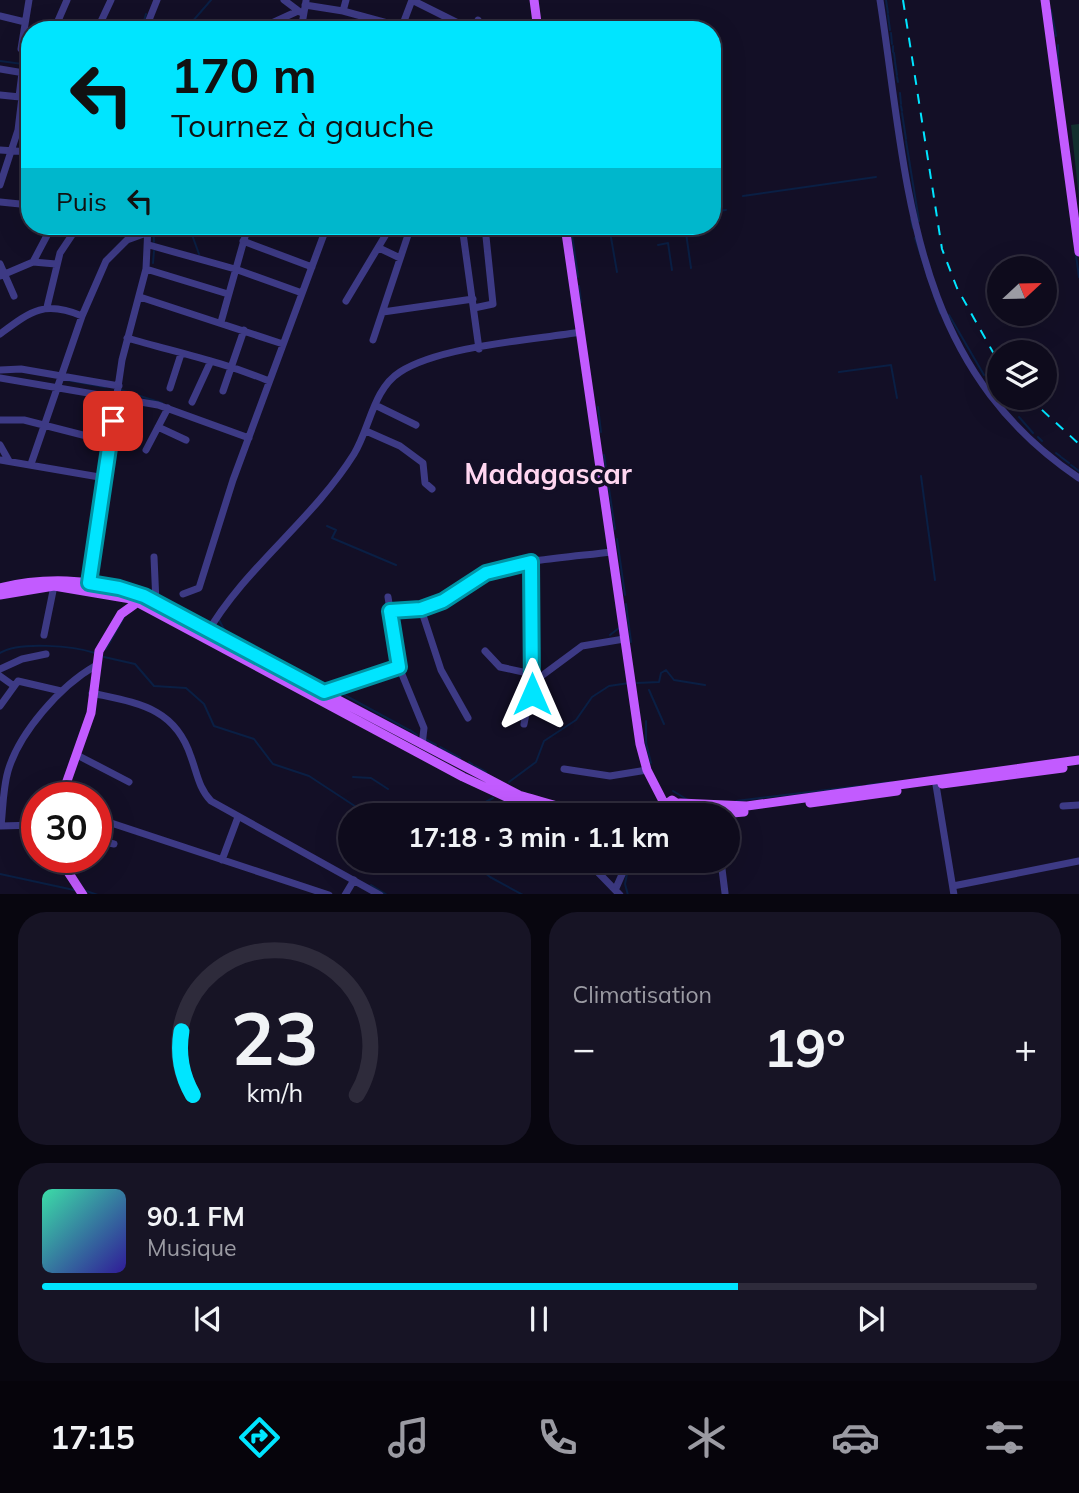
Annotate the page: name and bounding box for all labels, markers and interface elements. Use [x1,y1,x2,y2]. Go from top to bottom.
text: 170 m [171,44,317,105]
icon: left [56,49,147,140]
text: Tournez à gauche [171,105,434,145]
icon: left [121,182,159,220]
text: Puis [56,185,107,218]
north arrow [987,256,1057,326]
map controls [987,256,1057,410]
button: layers [987,340,1057,410]
pin [83,391,143,451]
icon: arrive [94,402,132,440]
district label: Madagascar [464,456,632,491]
position arrow [495,657,569,731]
speed limit sign: 30 [21,782,112,873]
text: 17:18 · 3 min · 1.1 km [408,821,670,854]
text: Climatisation [573,980,712,1009]
text: 23 [231,992,318,1083]
text: 19° [764,1015,846,1080]
text: − [573,1024,595,1072]
text: + [1014,1024,1037,1072]
text: km/h [246,1076,303,1107]
text: 90.1 FM [147,1200,245,1233]
text: Musique [147,1233,236,1262]
icon: previous [189,1300,227,1338]
icon: pause [520,1300,558,1338]
icon: next [852,1300,890,1338]
icon: directions [235,1413,284,1462]
icon: music [384,1413,433,1462]
icon: phone [533,1413,582,1462]
icon: climate [682,1413,731,1462]
icon: car [831,1413,880,1462]
icon: filters [980,1413,1029,1462]
text: 17:15 [50,1417,135,1457]

